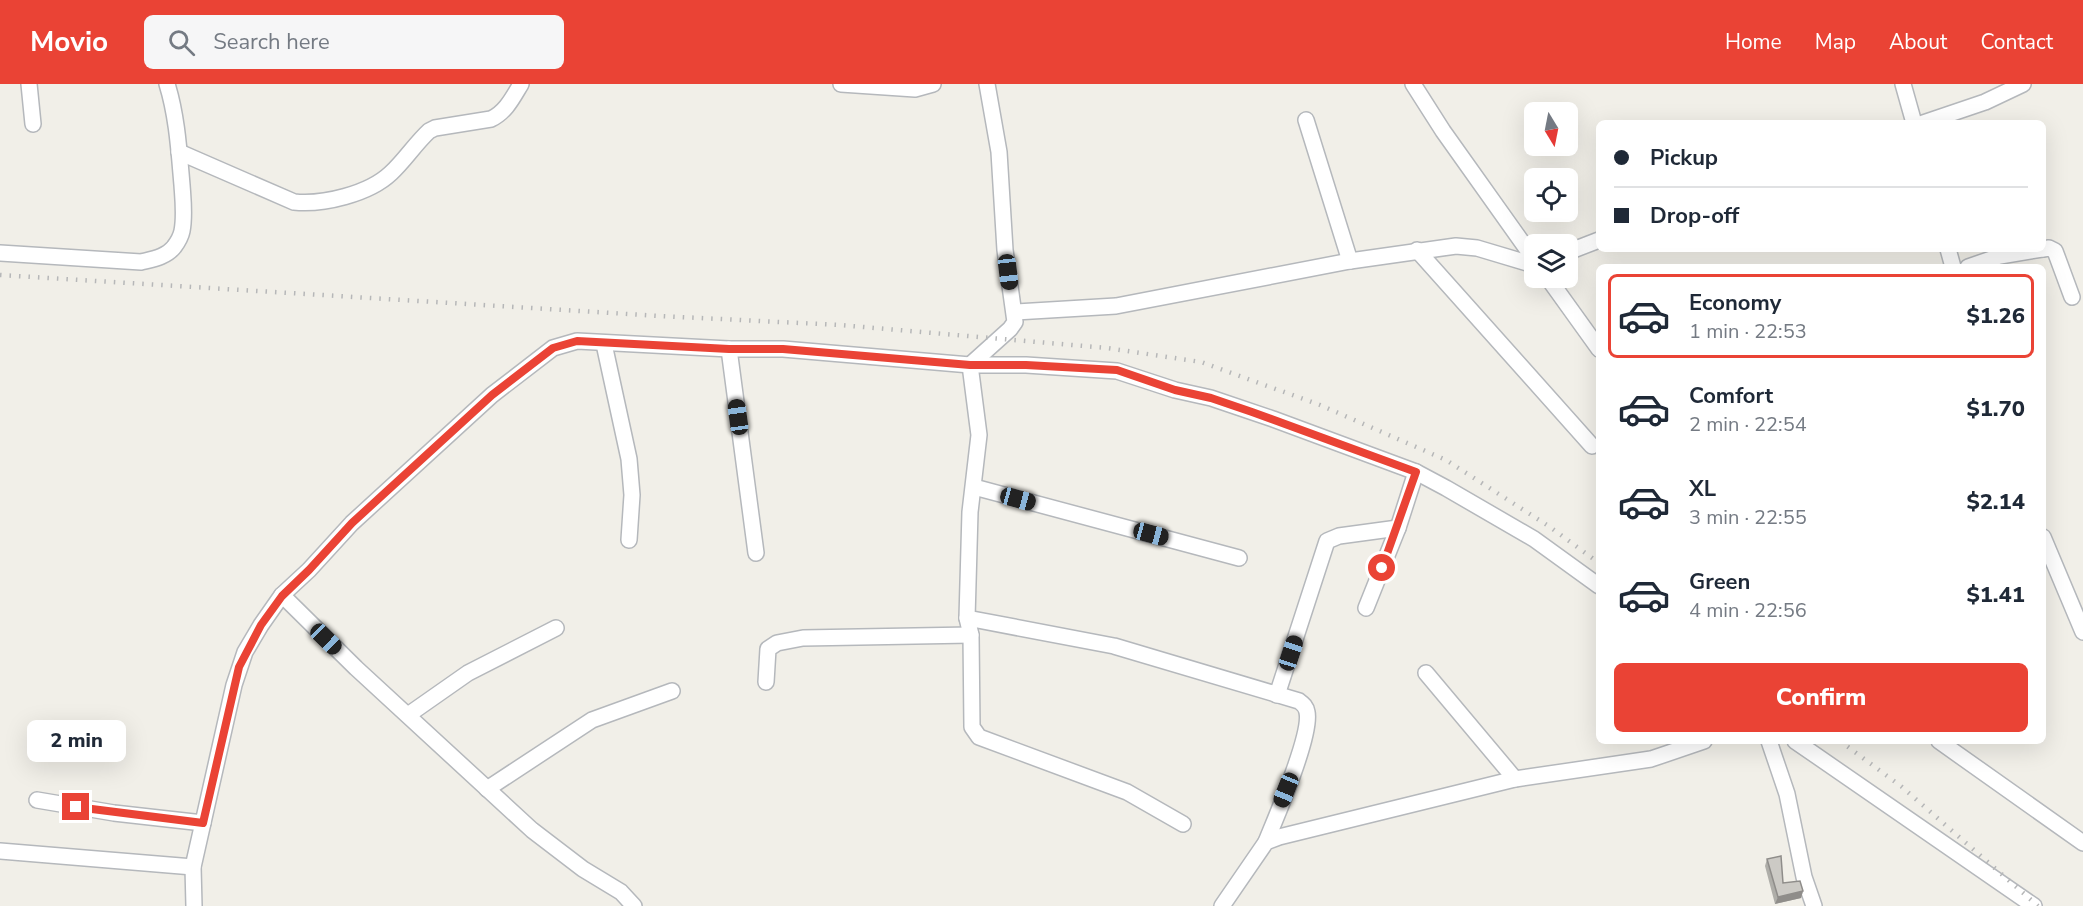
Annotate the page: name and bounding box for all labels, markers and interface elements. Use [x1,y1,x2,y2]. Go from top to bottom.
search box [144,15,564,69]
text: Movio [30,23,108,61]
icon: search [165,26,198,59]
text: Search here [213,27,330,57]
text: Home [1725,28,1782,56]
text: Map [1815,28,1856,56]
text: About [1889,28,1947,56]
text: Contact [1980,28,2053,56]
north arrow [1524,102,1578,156]
map controls [1524,102,1578,288]
text: Pickup [1650,143,1718,173]
button: locate [1524,168,1578,222]
text: Drop-off [1650,201,1739,231]
button: layers [1524,234,1578,288]
car [997,253,1019,291]
text: Economy [1689,288,1781,318]
icon: car [1617,289,1671,343]
text: $1.26 [1966,301,2025,331]
text: 1 min · 22:53 [1689,318,1807,345]
text: Comfort [1689,381,1773,411]
icon: car [1617,382,1671,436]
text: $1.70 [1966,394,2025,424]
car [727,398,749,436]
text: 2 min · 22:54 [1689,411,1807,438]
text: XL [1689,474,1716,504]
icon: car [1617,475,1671,529]
car [998,486,1038,512]
text: $2.14 [1966,487,2025,517]
text: 3 min · 22:55 [1689,504,1807,531]
car [1131,521,1171,547]
route start [1368,554,1395,581]
text: Green [1689,567,1750,597]
icon: car [1617,568,1671,622]
text: $1.41 [1966,580,2025,610]
text: 4 min · 22:56 [1689,597,1807,624]
car [307,620,345,658]
car [1277,633,1305,673]
button: Confirm [1614,663,2028,732]
callout: 2 min [26,720,125,762]
text: 2 min [50,727,103,754]
car [1271,770,1301,810]
route end [62,793,89,820]

